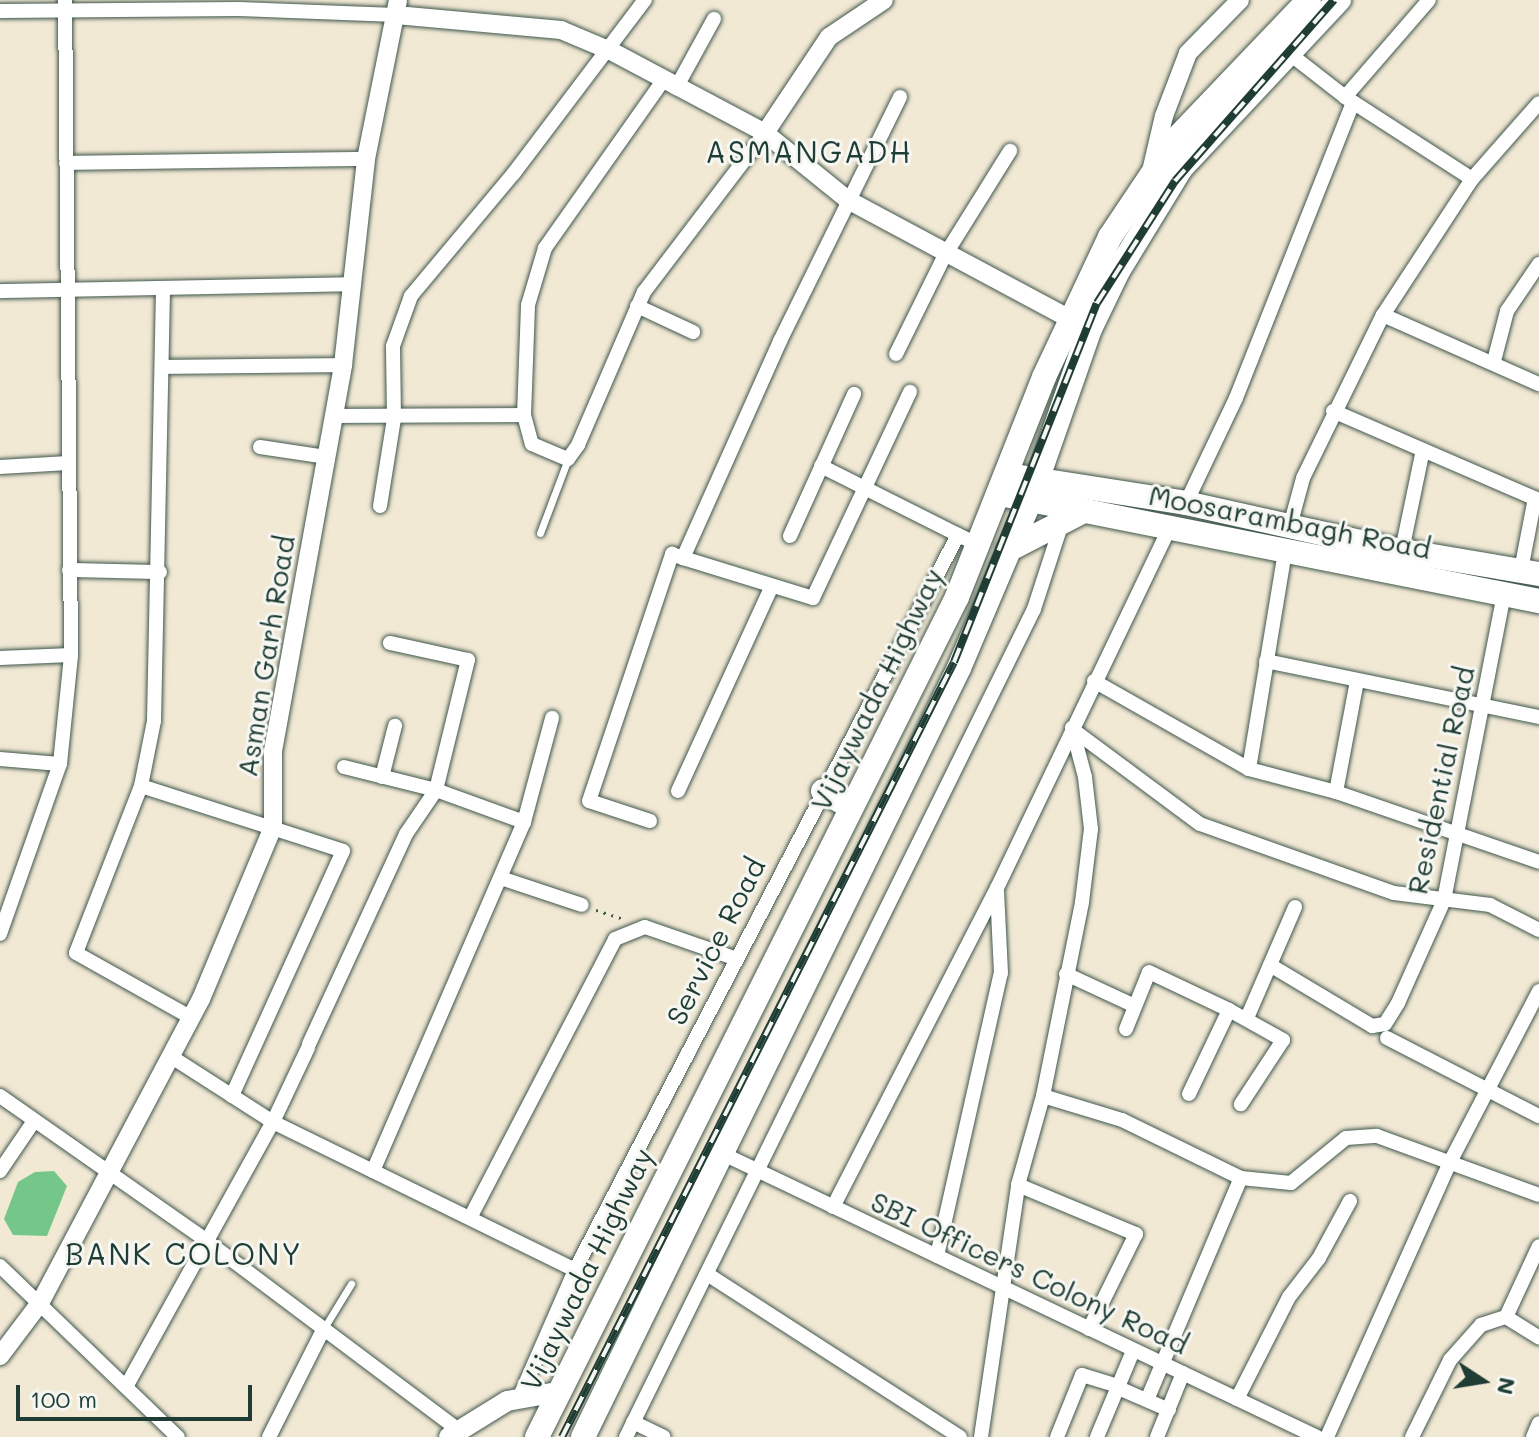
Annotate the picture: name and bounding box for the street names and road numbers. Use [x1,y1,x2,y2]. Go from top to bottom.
street label: Moosarambagh Road [1146,477,1434,565]
street label: Asman Garh Road [229,533,301,779]
street label: Vijaywada Highway [803,562,949,816]
street label: Residential Road [1399,663,1481,897]
street label: Service Road [658,852,772,1030]
street label: Vijaywada Highway [513,1142,659,1396]
street label: SBI Officers Colony Road [866,1184,1194,1360]

